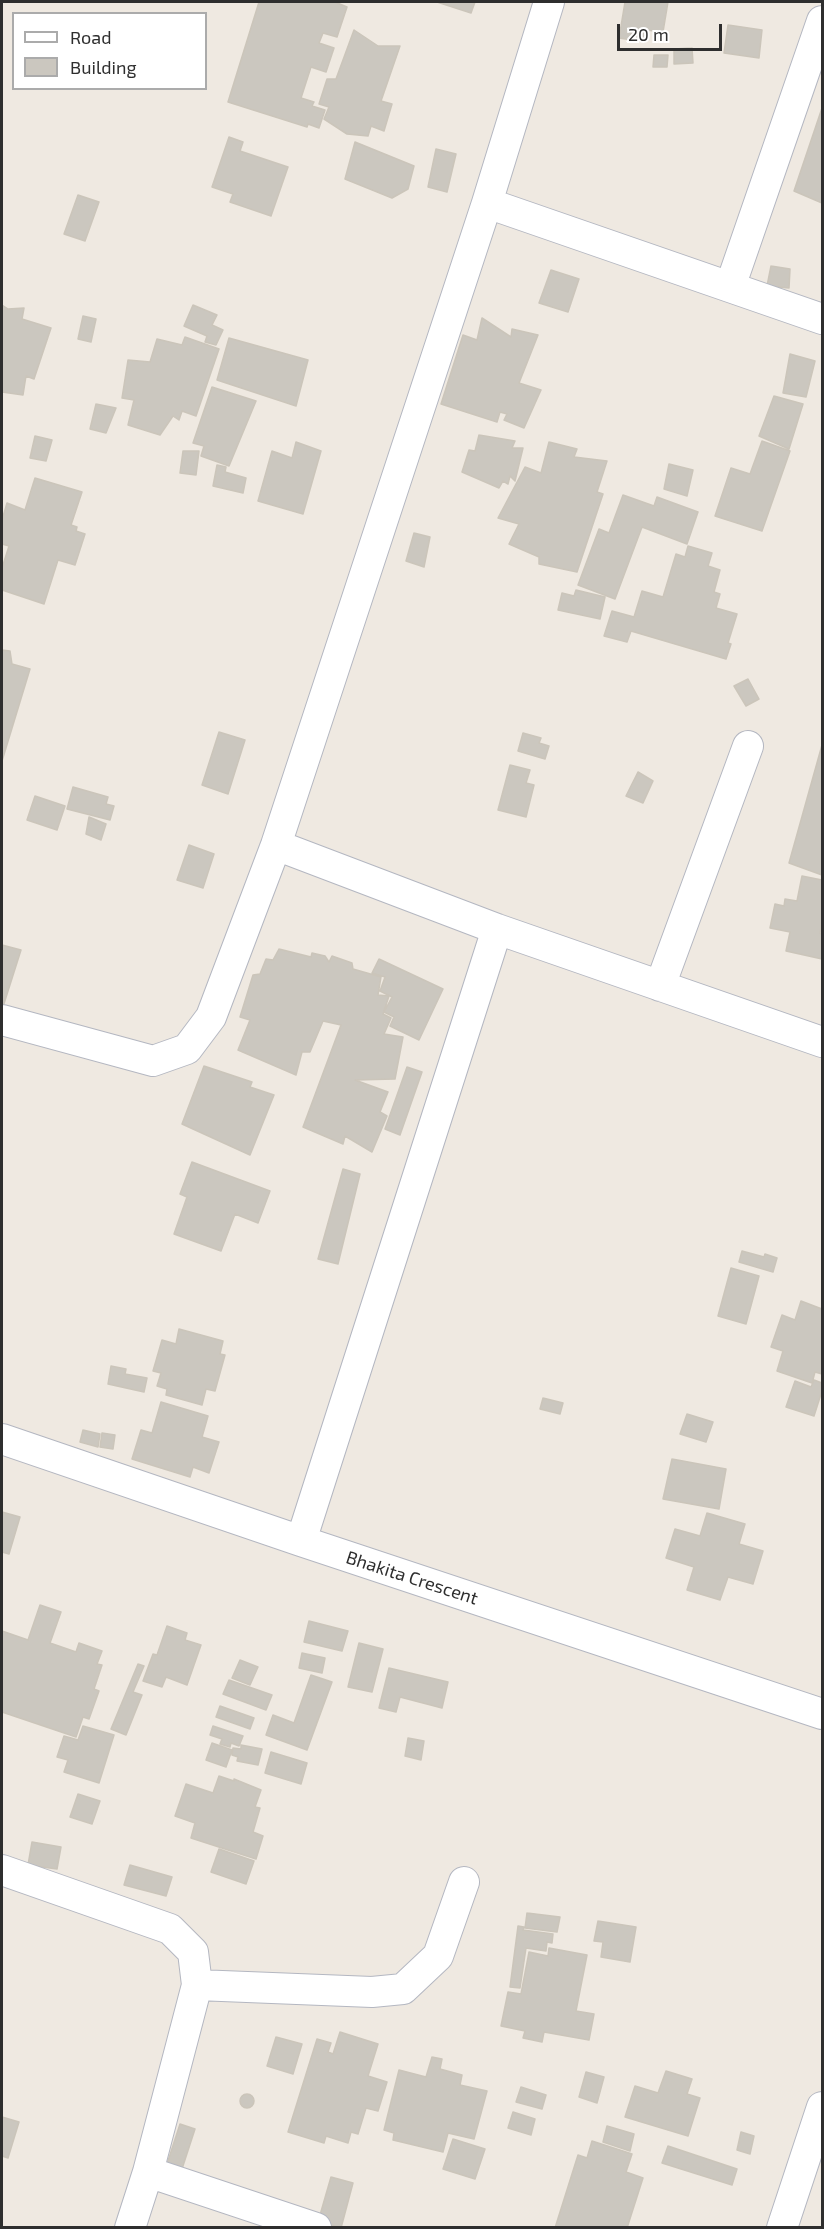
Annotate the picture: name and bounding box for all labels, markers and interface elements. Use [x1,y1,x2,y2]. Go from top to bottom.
legend [12,12,207,90]
scale bar [620,12,725,50]
text: 20 m [628,23,669,45]
text: Road [70,26,111,48]
text: Building [70,56,137,78]
street label: Bhakita Crescent [343,1546,481,1610]

